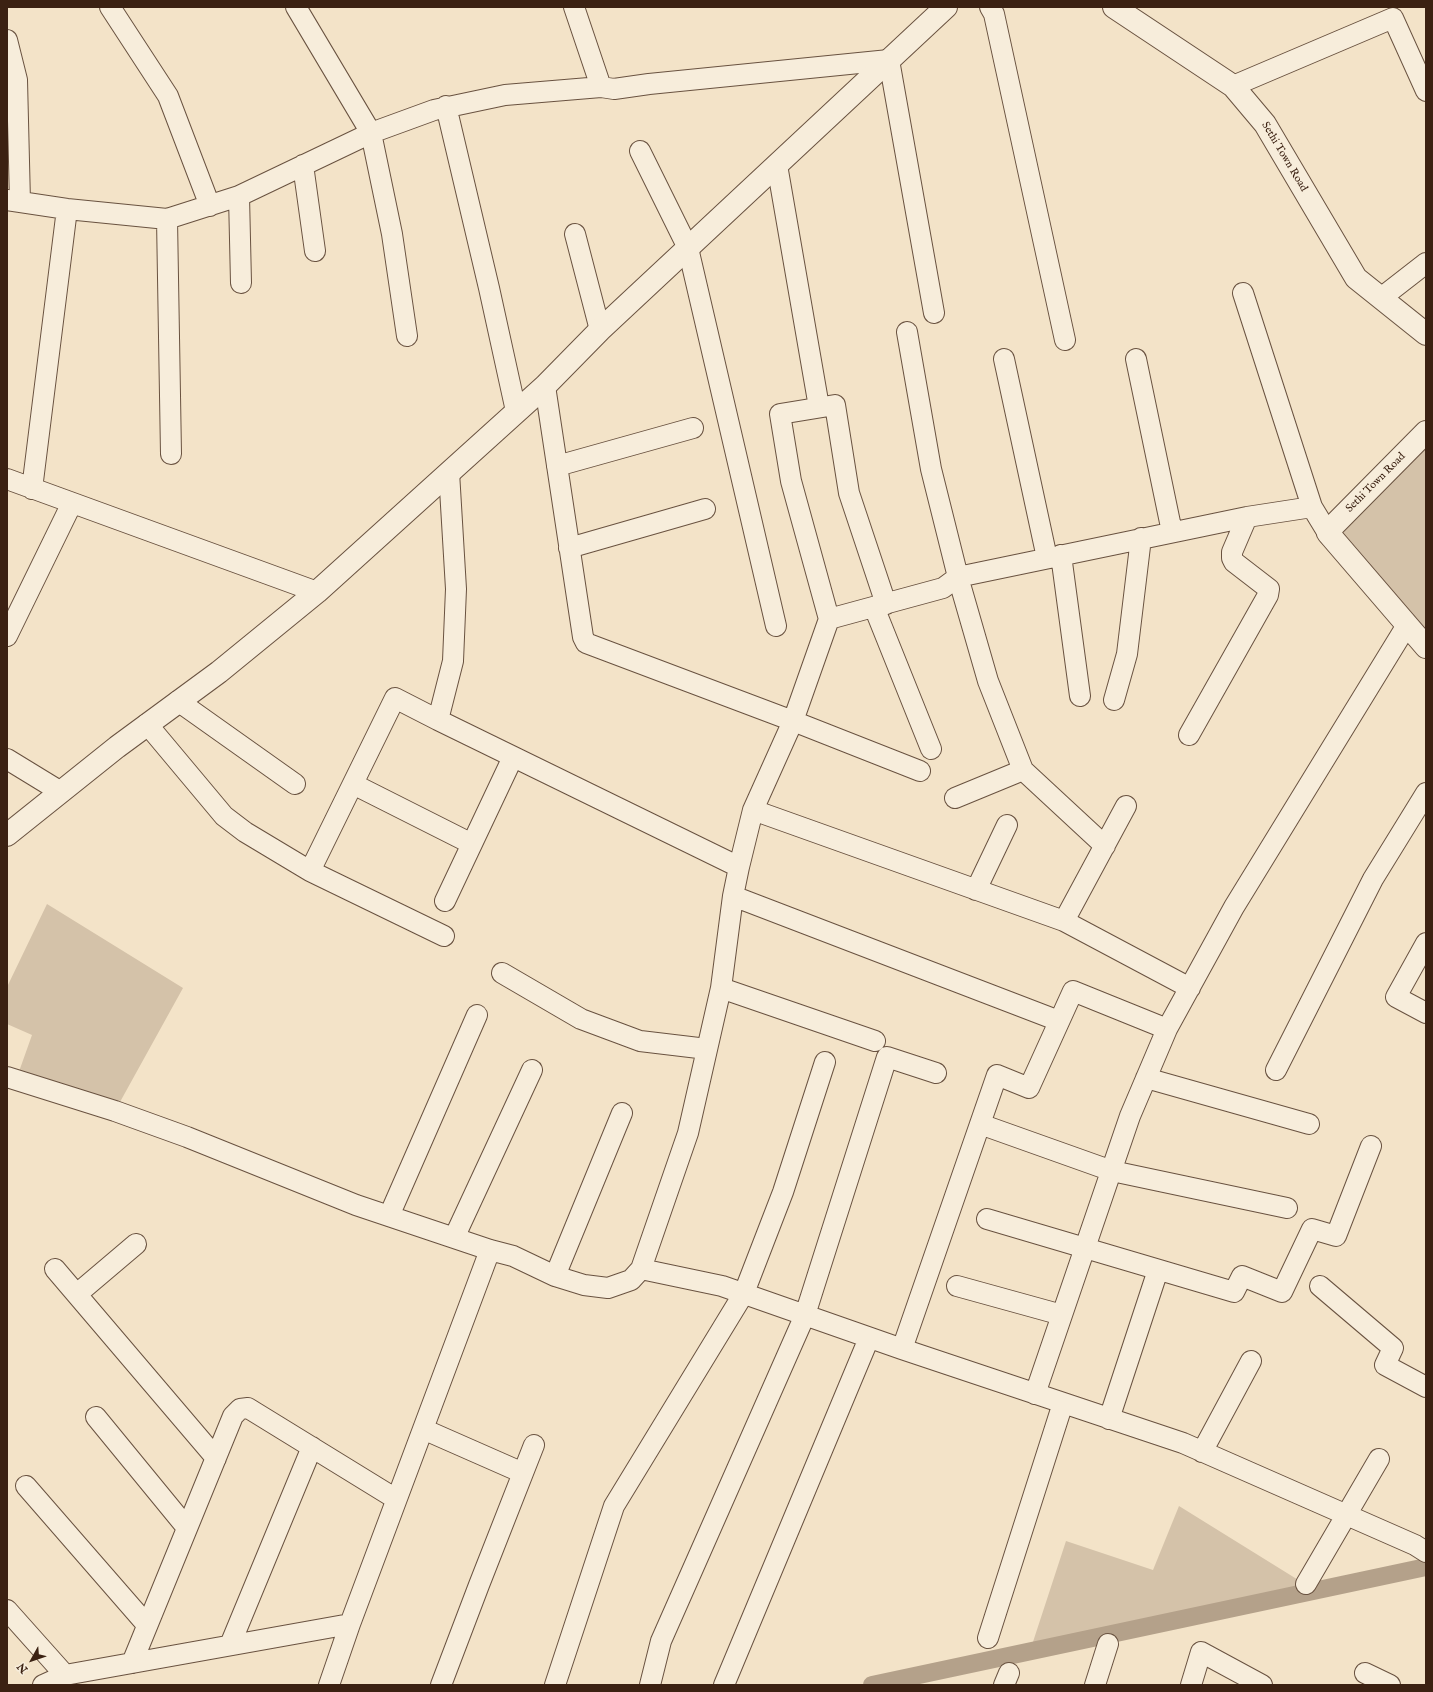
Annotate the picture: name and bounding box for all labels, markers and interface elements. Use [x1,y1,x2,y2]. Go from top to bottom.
street label: Sethi Town Road [1258,120,1310,194]
street label: Sethi Town Road [1343,450,1409,516]
north arrow [12,1640,52,1680]
text: N [14,1660,31,1676]

